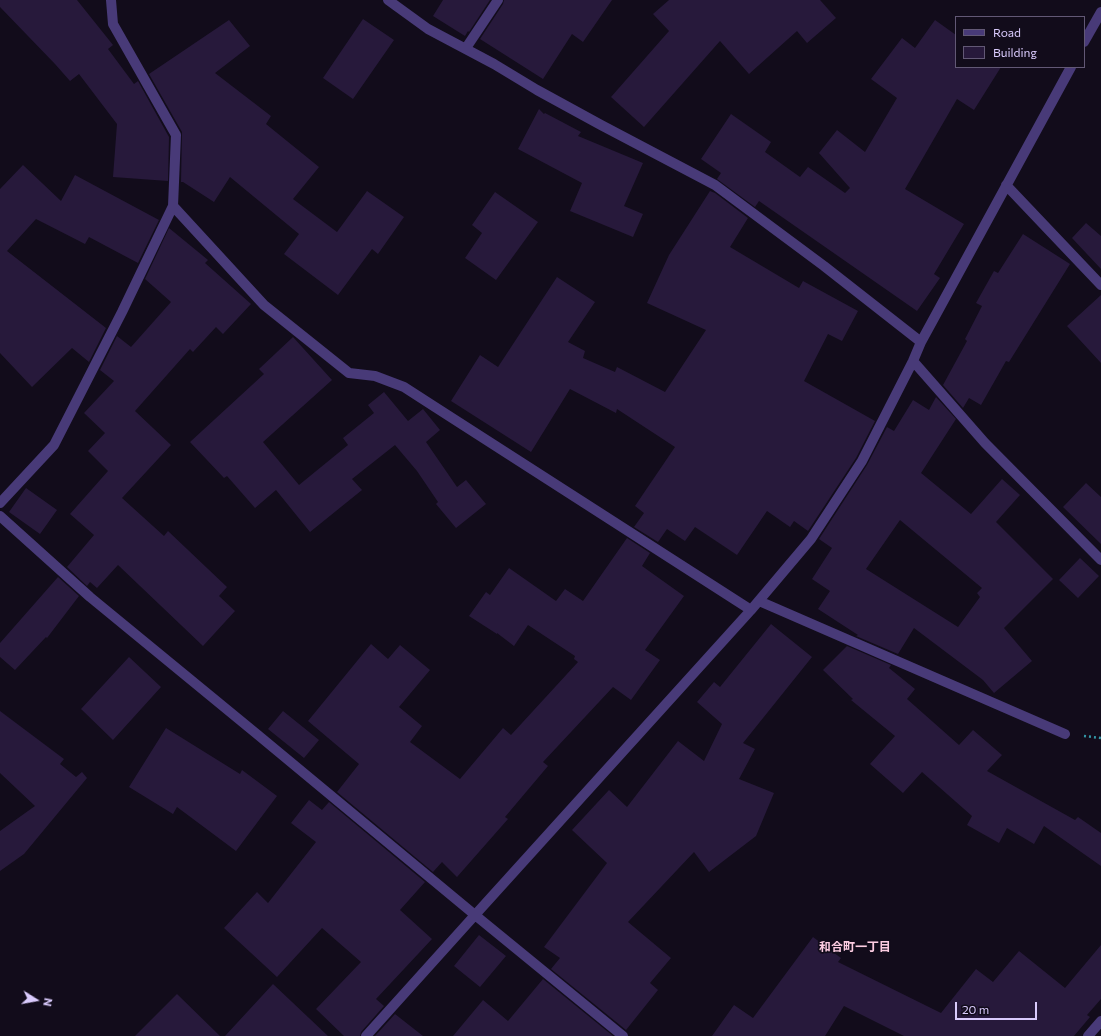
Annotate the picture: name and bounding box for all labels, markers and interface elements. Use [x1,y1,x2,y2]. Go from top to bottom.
legend [955,16,1085,68]
text: Road [993,25,1021,39]
text: Building [993,45,1037,59]
district label: 和合町一丁目 [819,940,891,954]
north arrow [16,980,56,1020]
scale bar [957,994,1039,1020]
text: N [41,997,55,1008]
text: 20 m [962,1002,989,1016]

